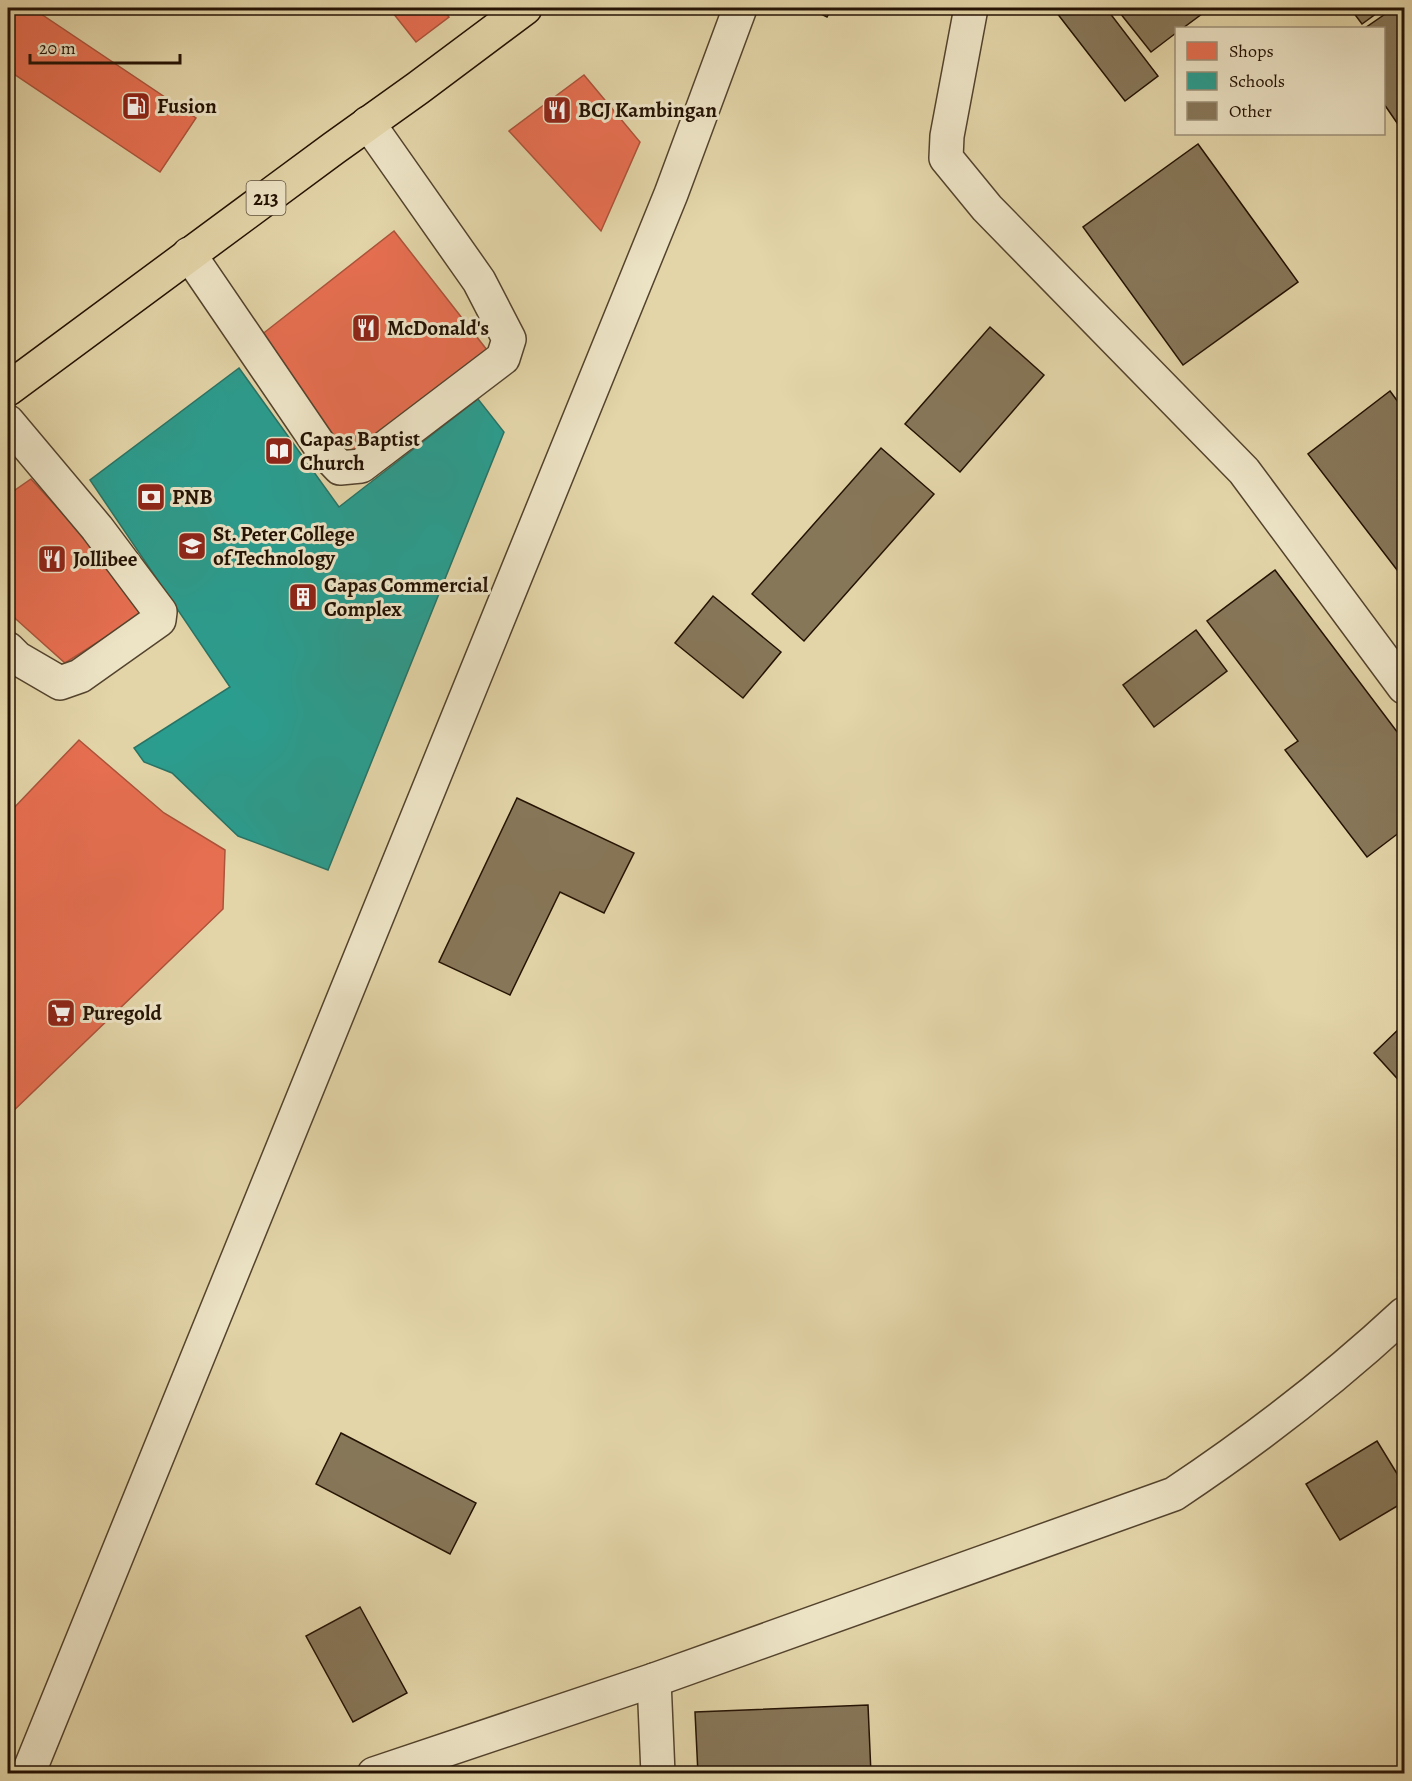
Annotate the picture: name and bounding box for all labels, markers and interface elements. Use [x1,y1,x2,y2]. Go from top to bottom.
scale bar [30,27,180,65]
legend [1175,27,1385,135]
text: 20 m [39,36,76,60]
text: Shops [1229,39,1274,63]
text: Schools [1229,69,1285,93]
fuel station icon: Fusion [120,90,152,122]
place label: Fusion [157,92,217,120]
restaurant icon: BCJ Kambingan [541,94,573,126]
place label: BCJ Kambingan [578,96,717,124]
text: Other [1229,99,1272,123]
road number: 213 [246,181,286,215]
restaurant icon: McDonald's [350,312,382,344]
place label: McDonald's [387,314,489,342]
place label: Capas Baptist Church [300,425,420,477]
library icon: Capas Baptist Church [263,435,295,467]
bank icon: PNB [135,481,167,513]
place label: PNB [172,483,213,511]
place label: St. Peter College of Technology [213,520,355,572]
school or university icon: St. Peter College of Technology [176,530,208,562]
restaurant icon: Jollibee [36,543,68,575]
place label: Jollibee [73,545,138,573]
place label: Capas Commercial Complex [324,571,489,623]
building icon: Capas Commercial Complex [287,581,319,613]
supermarket icon: Puregold [45,997,77,1029]
place label: Puregold [82,999,162,1027]

